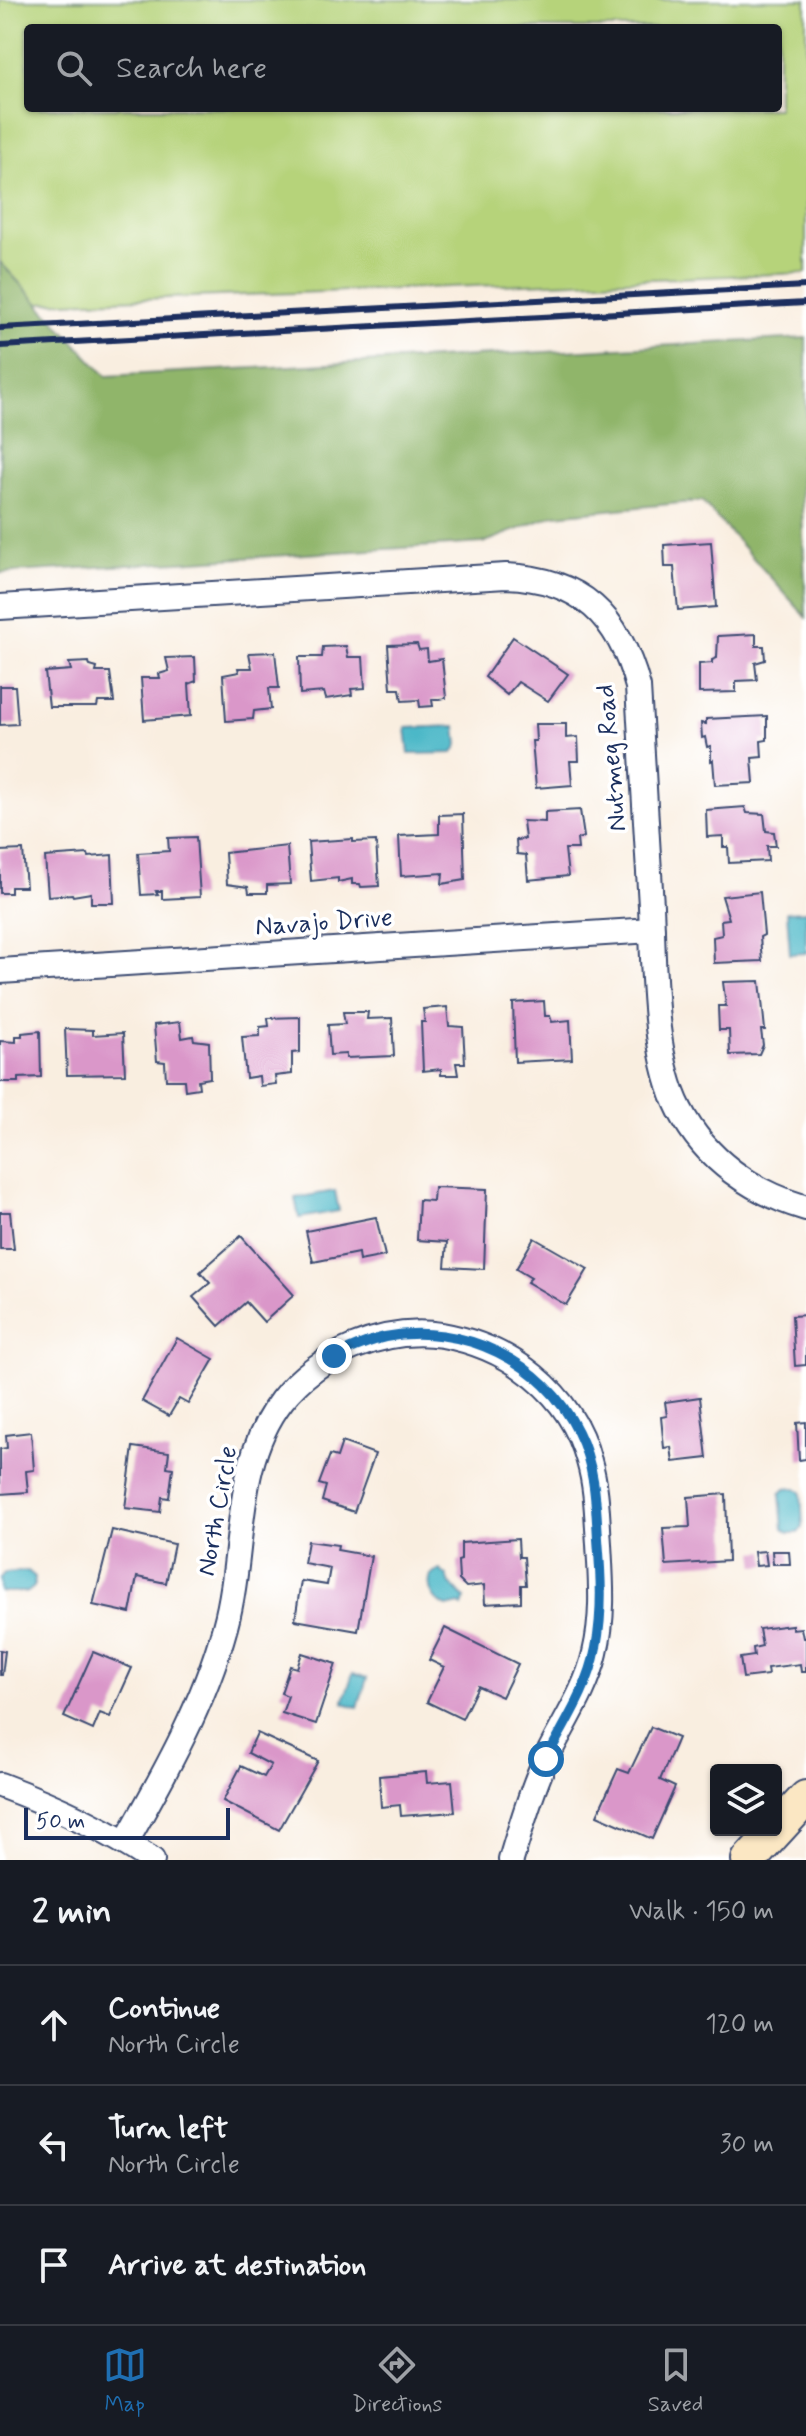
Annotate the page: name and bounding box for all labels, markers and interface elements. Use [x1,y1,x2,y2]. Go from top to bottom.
search box [24,24,782,112]
icon: search [52,46,96,90]
text: Search here [116,49,267,88]
street label: Nutmeg Road [589,683,635,833]
street label: Navajo Drive [254,901,394,945]
route end [316,1338,352,1374]
street label: North Circle [190,1443,246,1579]
route start [528,1741,564,1777]
map controls [710,1764,782,1836]
button: layers [710,1764,782,1836]
scale bar [24,1804,230,1840]
text: 50 m [36,1808,85,1836]
text: 2 min [32,1890,112,1935]
text: Walk · 150 m [629,1895,774,1929]
text: Continue [108,1989,220,2028]
icon: ahead [32,2003,76,2047]
text: 120 m [705,2008,774,2042]
text: North Circle [108,2028,240,2062]
text: Turn left [108,2109,228,2148]
icon: left [32,2123,76,2167]
text: 30 m [720,2128,774,2162]
text: North Circle [108,2148,240,2182]
icon: arrive [32,2243,76,2287]
text: Arrive at destination [108,2246,366,2285]
tab: Map [103,2343,147,2419]
tab: Directions [352,2343,442,2419]
tab: Saved [648,2343,703,2419]

